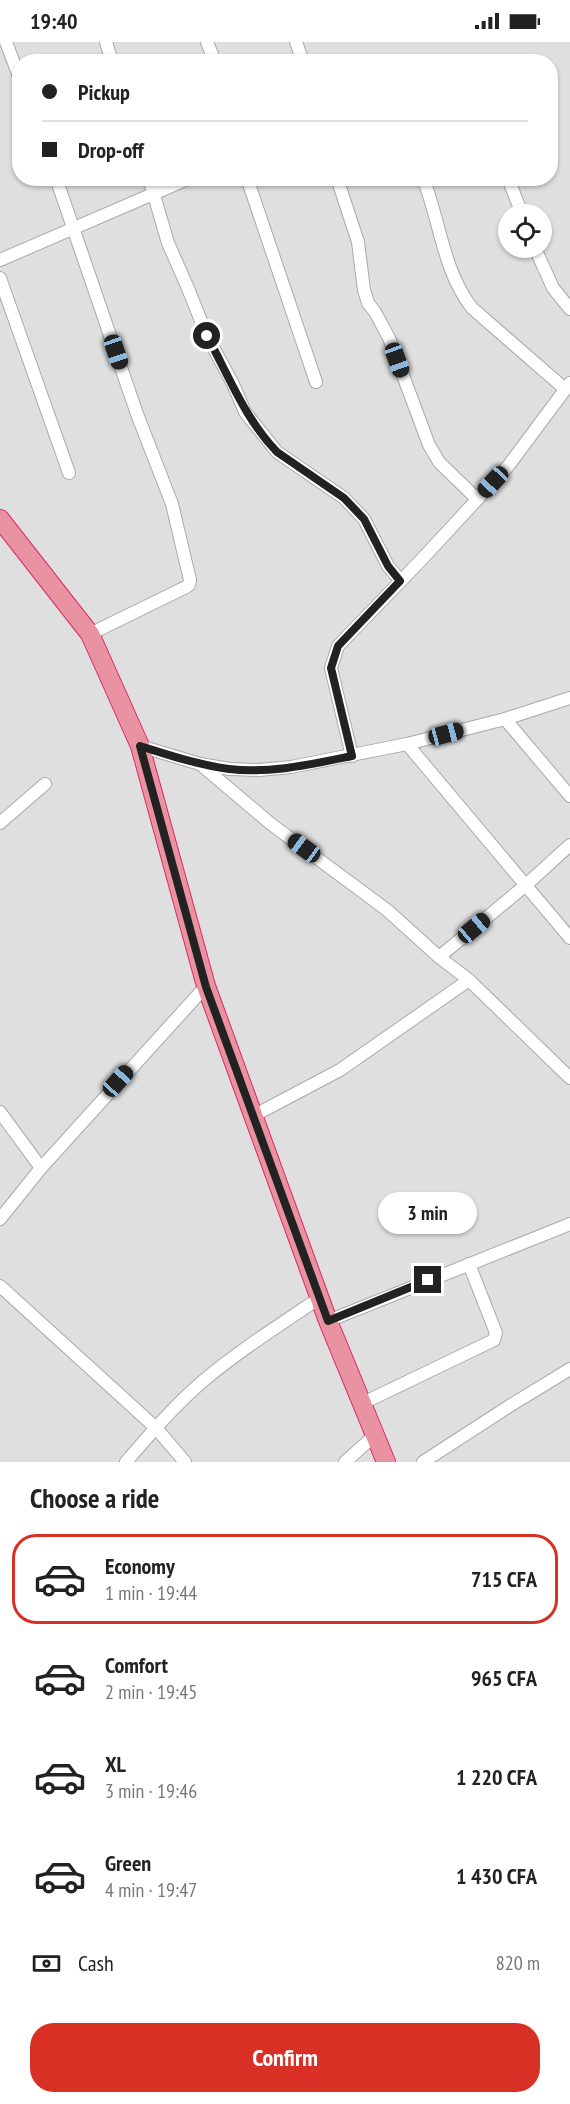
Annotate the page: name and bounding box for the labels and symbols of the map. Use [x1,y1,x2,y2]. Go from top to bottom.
route start [193,322,220,349]
car [102,332,130,372]
car [382,340,412,380]
car [474,463,512,501]
car [426,721,466,747]
car [284,830,324,866]
car [454,910,494,946]
car [99,1062,137,1100]
callout: 3 min [378,1193,478,1235]
route end [414,1266,441,1293]

